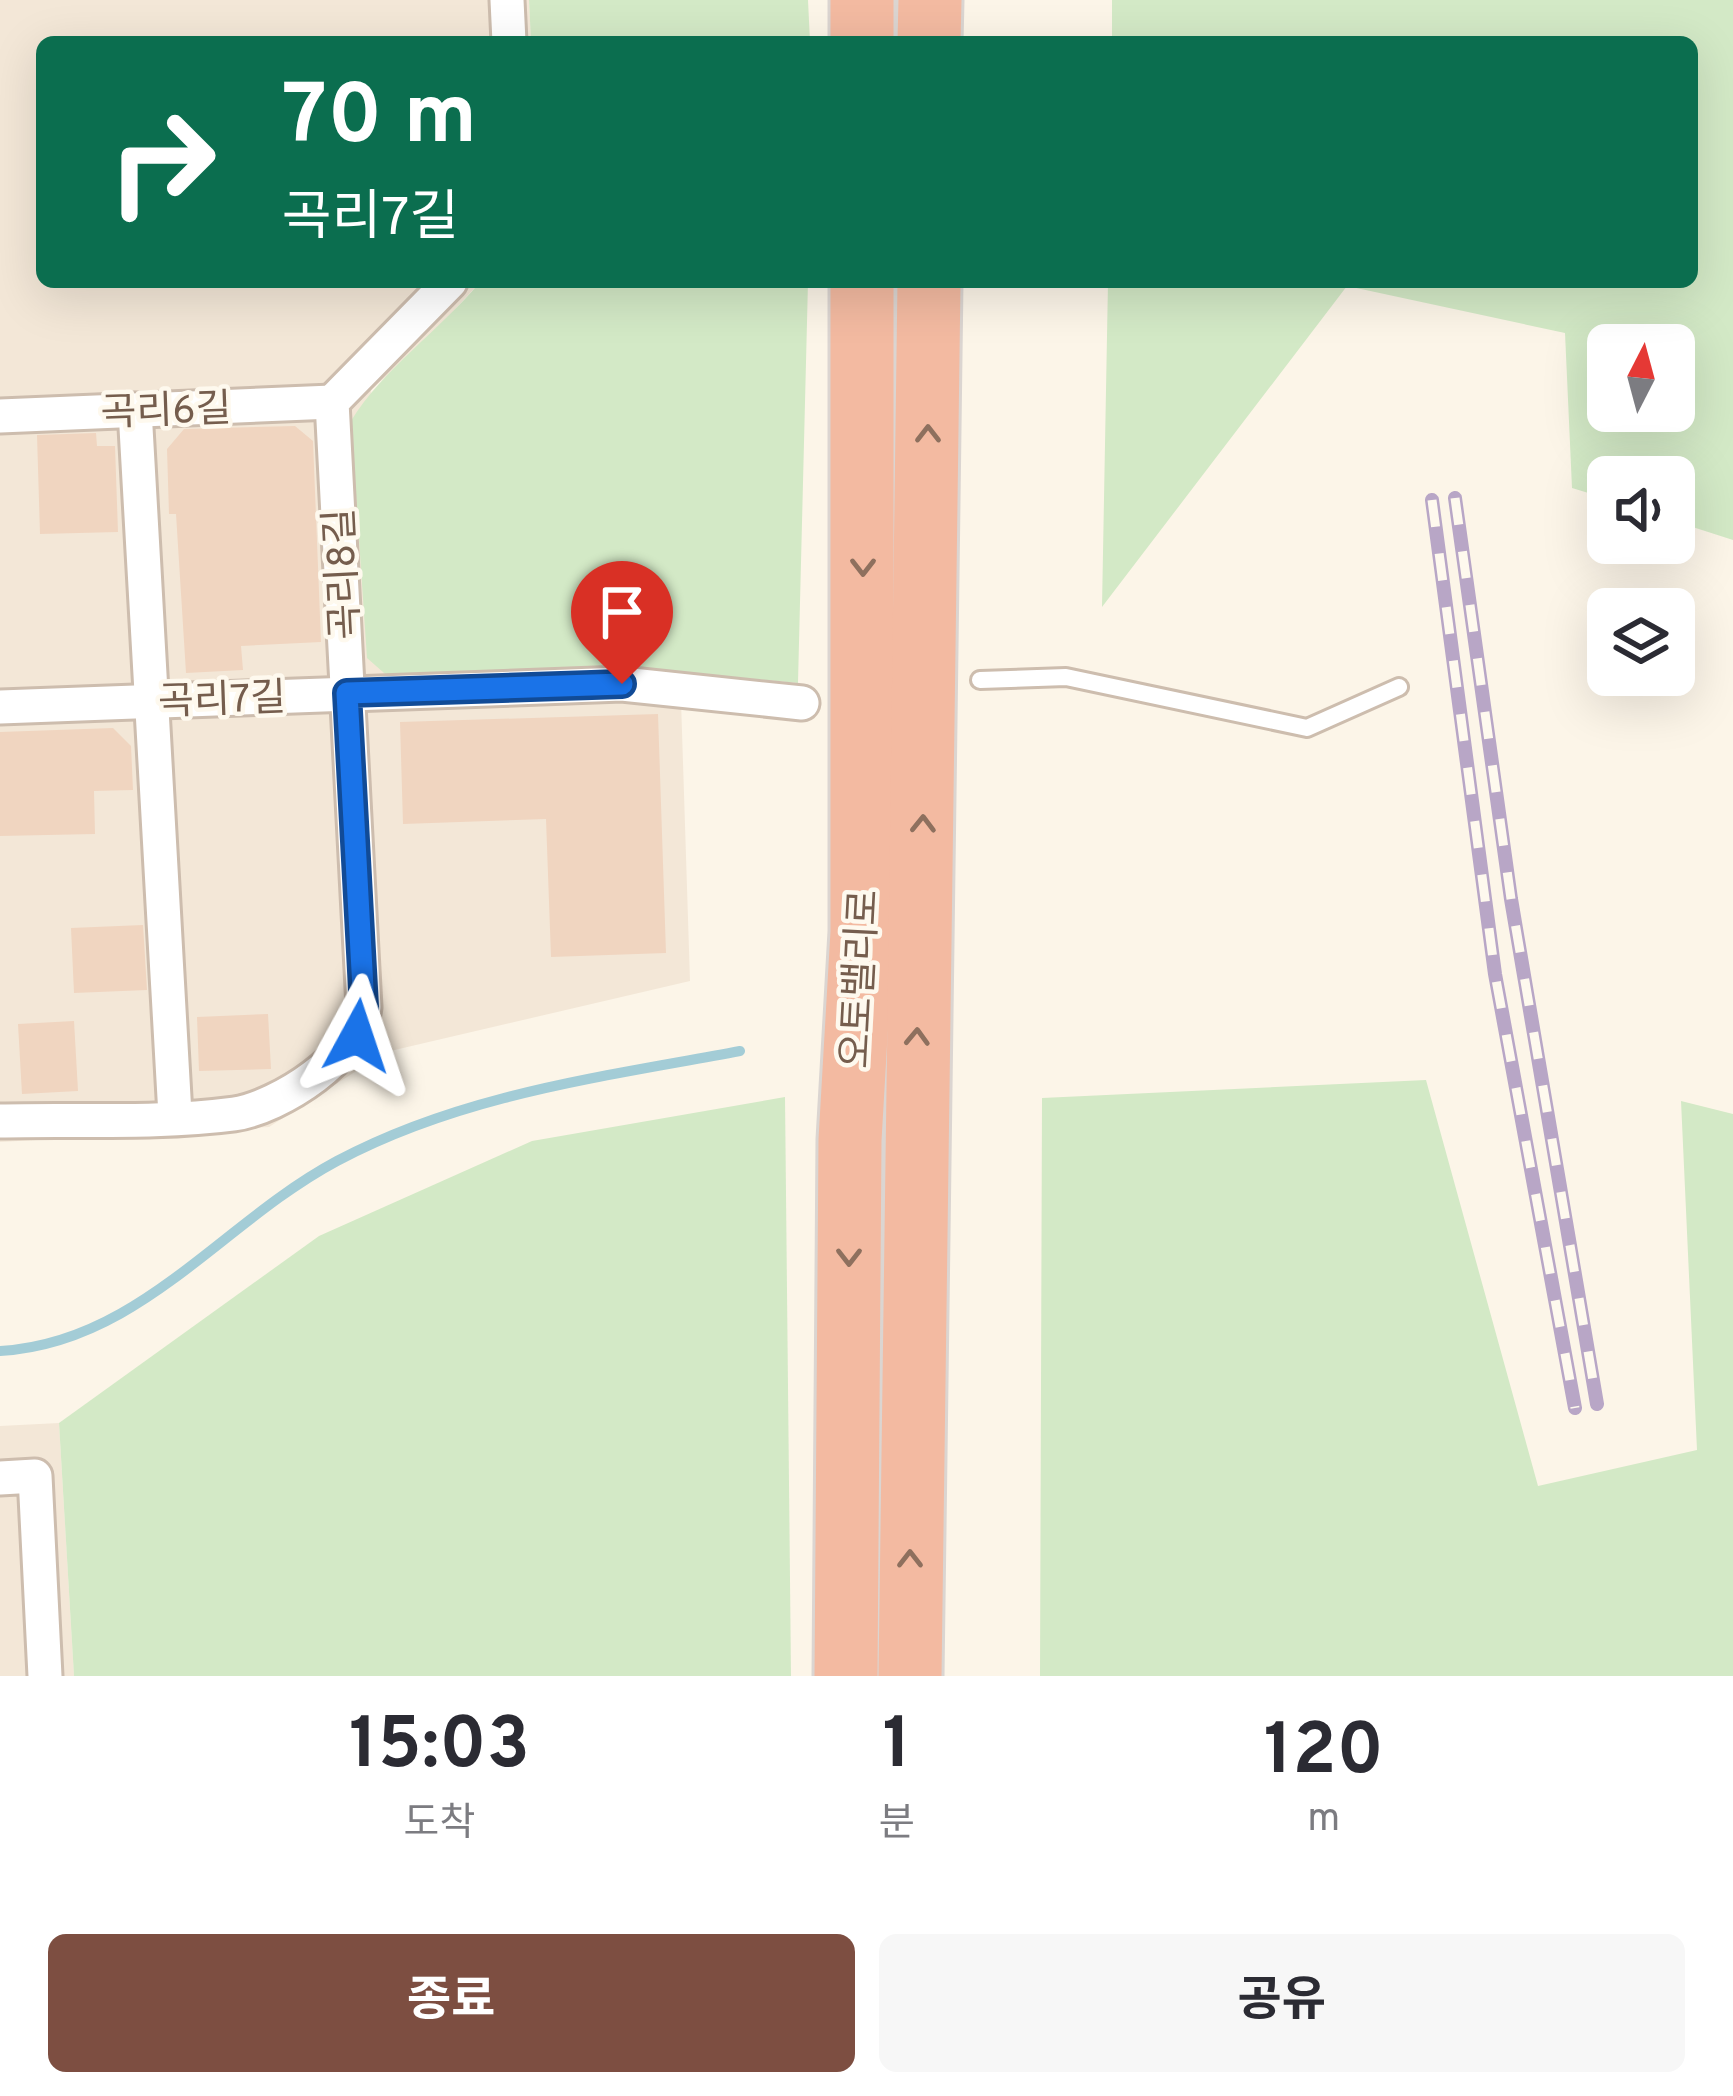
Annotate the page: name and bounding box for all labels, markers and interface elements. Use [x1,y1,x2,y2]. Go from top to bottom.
text: 70 m [282,67,477,173]
icon: right [84,84,240,240]
text: 곡리7길 [282,186,459,255]
north arrow [1587,324,1695,432]
map controls [1587,324,1695,696]
street label: 곡리6길 [100,387,232,440]
one-way arrow [915,424,941,442]
button: sound [1587,456,1695,564]
street label: 곡리8길 [318,507,373,641]
one-way arrow [850,559,876,577]
pin [571,561,673,684]
icon: arrive [589,579,655,645]
button: layers [1587,588,1695,696]
street label: 곡리7길 [157,676,287,729]
one-way arrow [909,814,935,833]
street label: 오토밸리로 [833,888,892,1070]
position arrow [294,973,420,1099]
one-way arrow [904,1027,930,1046]
one-way arrow [836,1249,862,1267]
one-way arrow [897,1549,923,1567]
text: 15:03 [349,1702,530,1794]
text: 1 [882,1702,911,1794]
text: 120 [1264,1708,1384,1800]
text: m [1307,1796,1340,1845]
text: 도착 [404,1801,475,1850]
text: 분 [879,1801,915,1850]
button: 종료 [48,1934,855,2072]
button: 공유 [879,1934,1685,2072]

